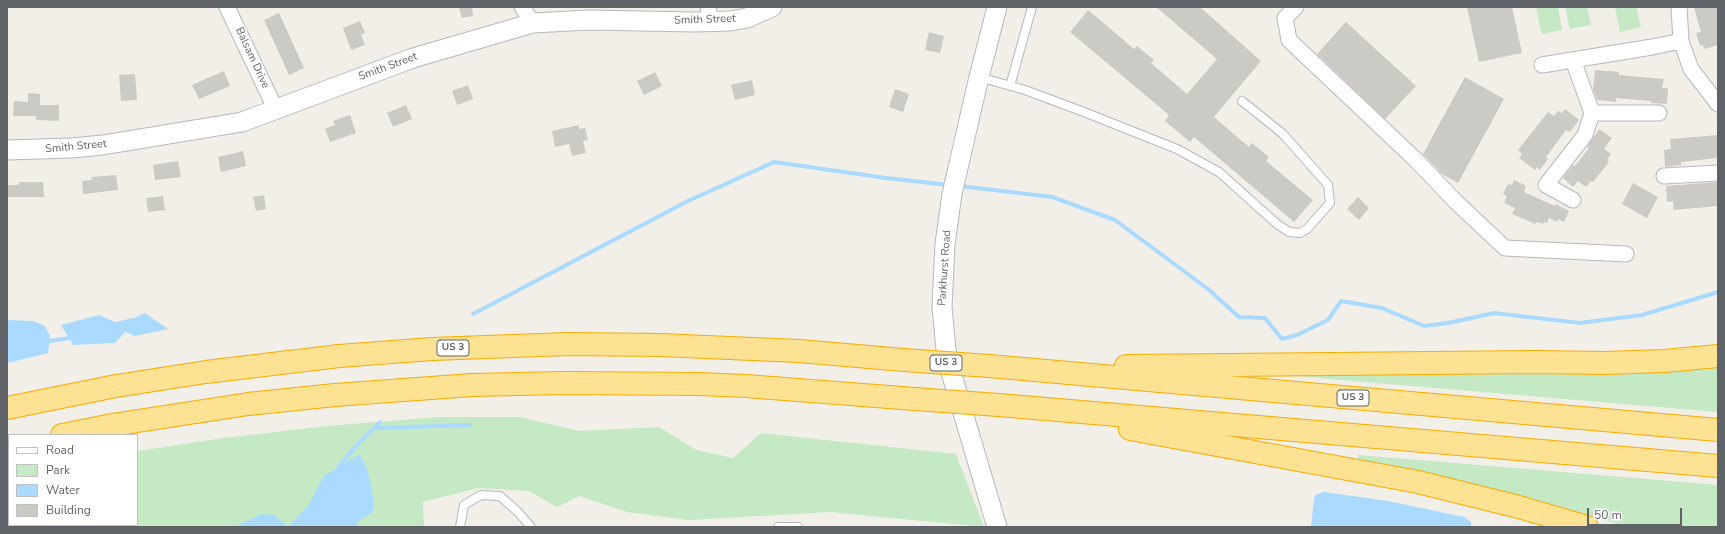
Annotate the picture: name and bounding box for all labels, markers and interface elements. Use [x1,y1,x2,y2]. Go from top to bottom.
street label: Smith Street [674,12,736,28]
street label: Balsam Drive [232,25,272,91]
street label: Smith Street [357,50,419,84]
street label: Smith Street [45,138,107,156]
street label: Parkhurst Road [936,230,954,306]
road number: US 3 [437,340,469,356]
road number: US 3 [930,355,962,371]
road number: US 3 [1337,390,1369,406]
legend [8,434,138,526]
text: Road [46,442,74,458]
text: Park [46,462,70,478]
text: Water [46,482,80,498]
scale bar [1589,500,1684,526]
text: Building [46,502,91,518]
text: 50 m [1594,507,1622,523]

